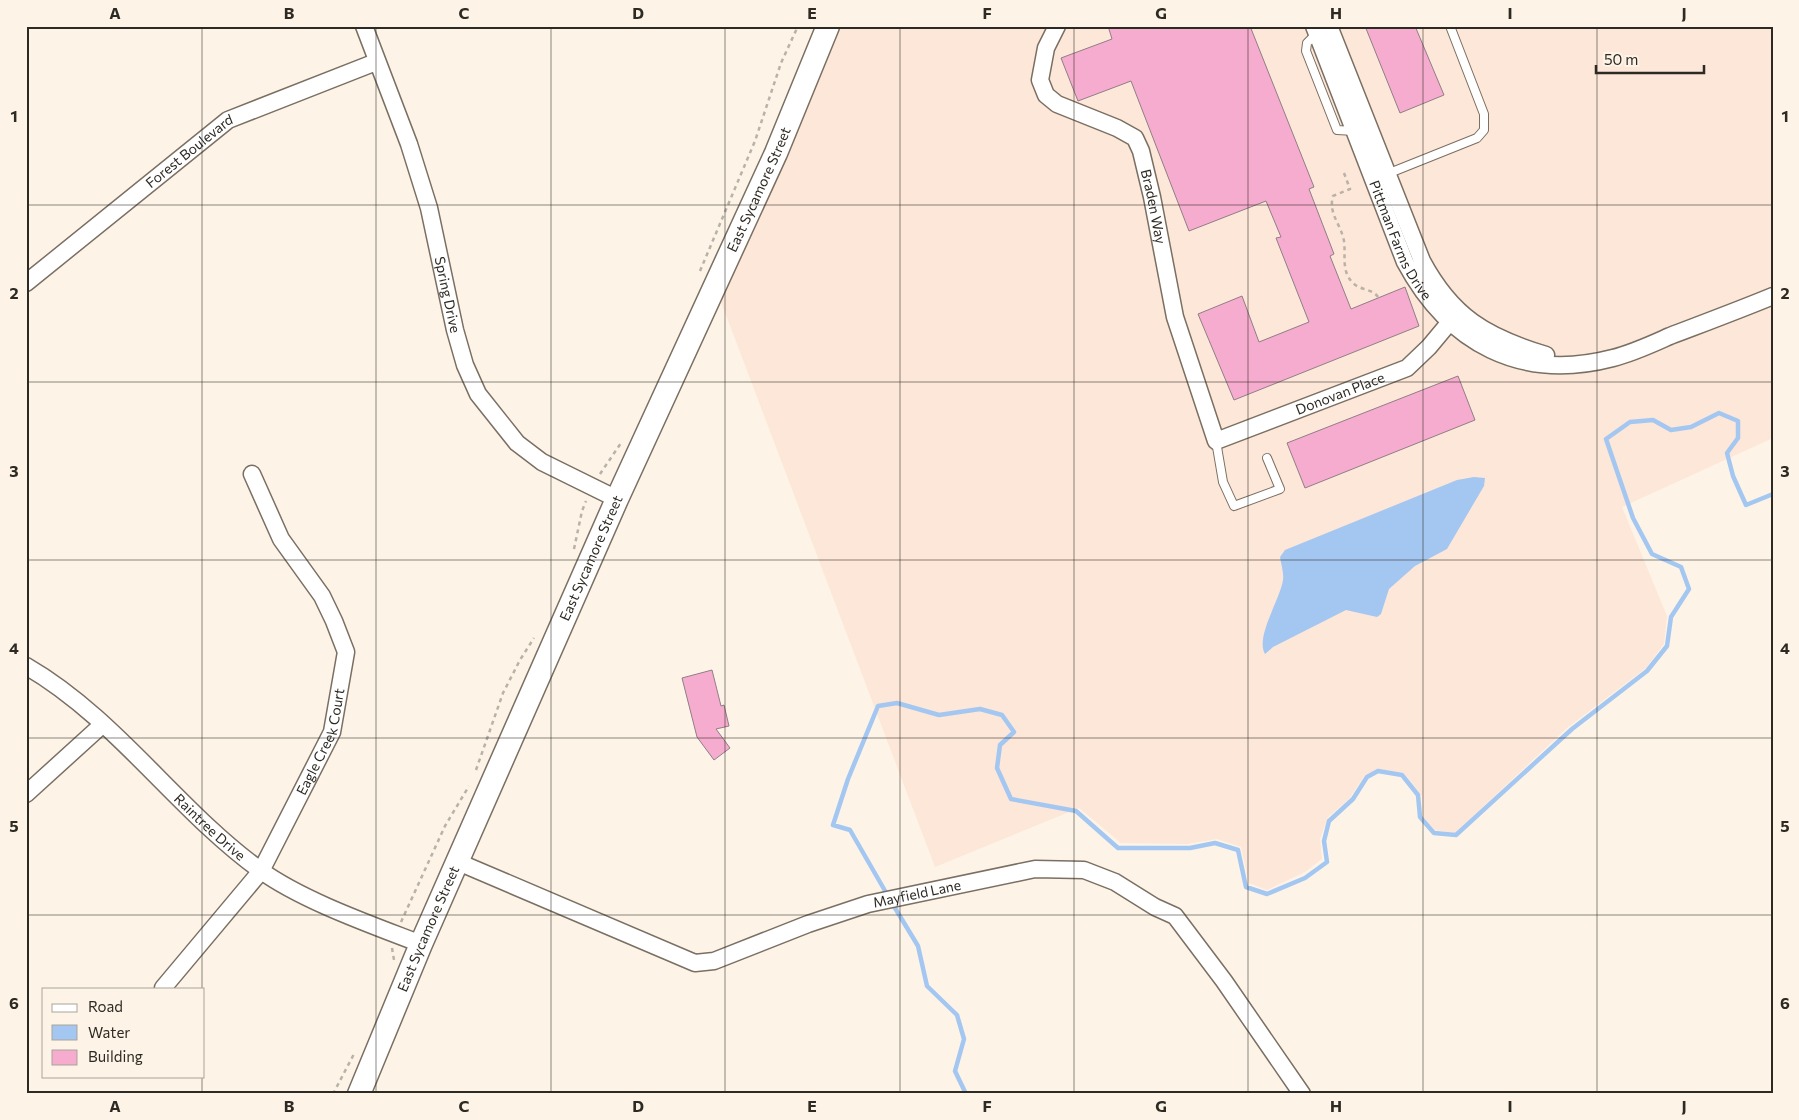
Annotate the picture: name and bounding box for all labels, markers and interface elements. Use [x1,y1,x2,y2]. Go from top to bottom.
text: A [109,3,121,22]
text: B [284,3,295,22]
text: C [459,3,470,22]
text: D [632,3,644,22]
text: E [807,3,817,22]
text: F [982,3,992,22]
text: G [1155,3,1167,22]
text: H [1330,3,1342,22]
text: I [1507,3,1513,22]
text: J [1681,3,1687,22]
scale bar [1596,42,1704,74]
text: 50 m [1604,50,1638,68]
text: 1 [10,106,18,125]
text: 1 [1781,106,1789,125]
street label: Forest Boulevard [142,110,235,191]
street label: East Sycamore Street [723,124,794,254]
street label: Braden Way [1138,167,1170,245]
street label: Pittman Farms Drive [1366,178,1436,303]
street label: Spring Drive [432,255,464,334]
text: 2 [9,283,19,302]
text: 2 [1780,283,1790,302]
street label: Donovan Place [1293,368,1387,418]
text: 3 [9,461,19,480]
text: 3 [1780,461,1790,480]
street label: East Sycamore Street [555,492,626,623]
text: 4 [9,638,19,657]
text: 4 [1780,638,1790,657]
street label: Eagle Creek Court [292,687,348,798]
street label: Raintree Drive [171,790,249,864]
text: 5 [9,816,19,835]
text: 5 [1780,816,1790,835]
street label: East Sycamore Street [393,863,462,994]
street label: Mayfield Lane [871,876,962,911]
legend [42,988,205,1078]
text: 6 [9,993,19,1012]
text: 6 [1780,993,1790,1012]
text: Road [88,997,123,1015]
text: Water [88,1023,130,1041]
text: Building [88,1047,143,1065]
text: A [109,1096,121,1115]
text: B [284,1096,295,1115]
text: C [459,1096,470,1115]
text: D [632,1096,644,1115]
text: E [807,1096,817,1115]
text: F [982,1096,992,1115]
text: G [1155,1096,1167,1115]
text: H [1330,1096,1342,1115]
text: I [1507,1096,1513,1115]
text: J [1681,1096,1687,1115]

